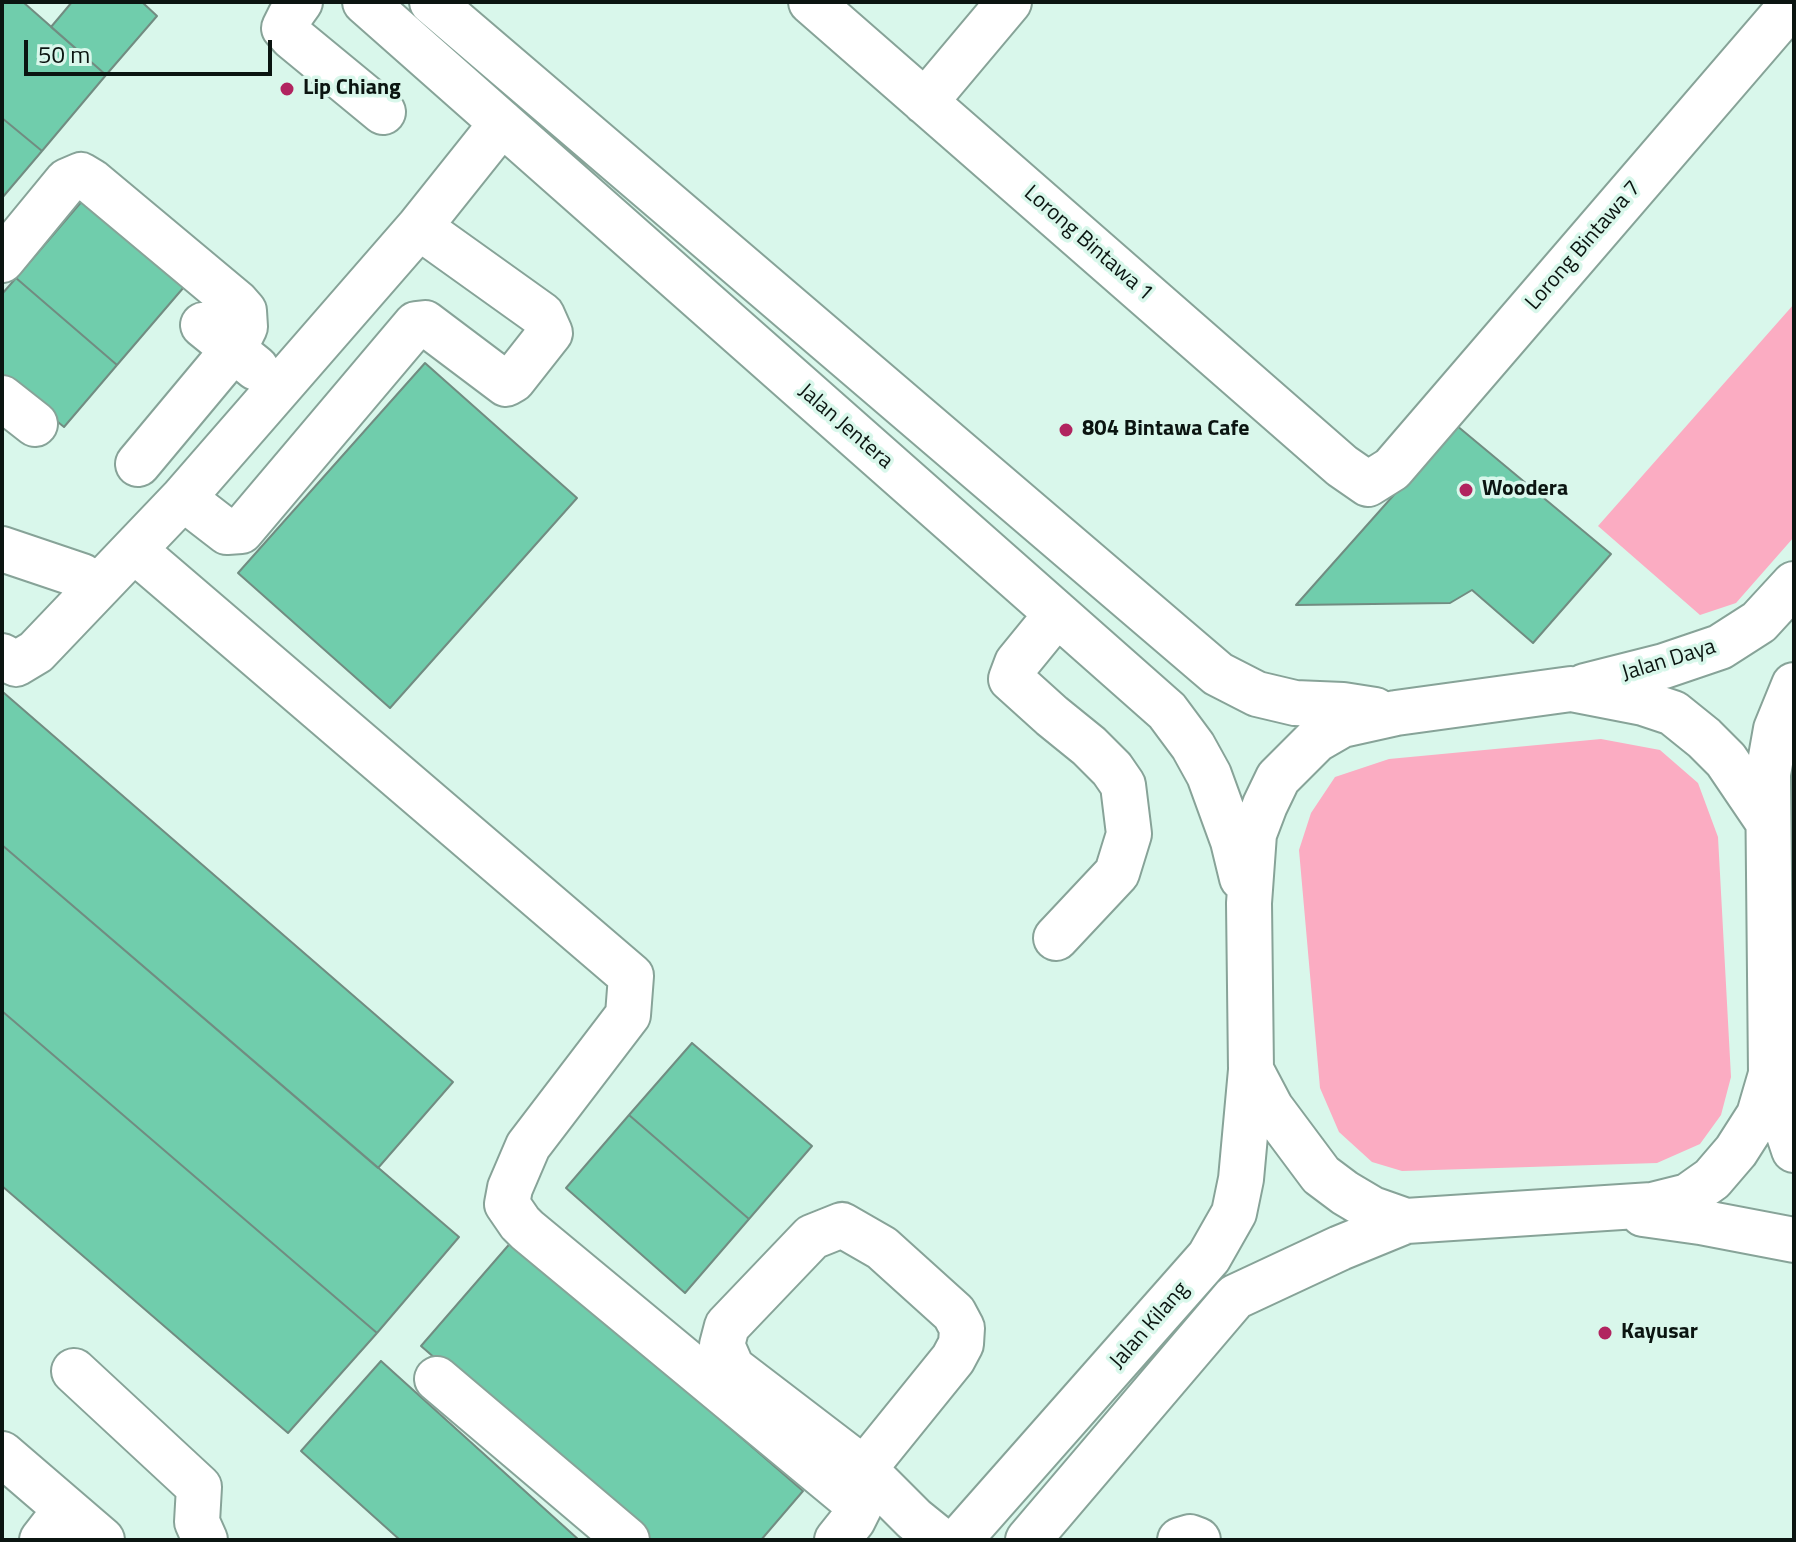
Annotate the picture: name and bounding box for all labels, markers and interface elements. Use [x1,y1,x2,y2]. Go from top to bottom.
scale bar [28,24,276,74]
text: 50 m [38,36,90,72]
place label: Lip Chiang [303,76,401,102]
marker: Lip Chiang [278,80,296,98]
street label: Lorong Bintawa 7 [1521,176,1647,316]
street label: Lorong Bintawa 1 [1018,181,1158,307]
street label: Jalan Jentera [792,379,898,475]
place label: 804 Bintawa Cafe [1082,417,1249,443]
marker: 804 Bintawa Cafe [1057,421,1075,439]
place label: Woodera [1482,477,1568,503]
marker: Woodera [1457,481,1475,499]
street label: Jalan Daya [1619,634,1719,688]
street label: Jalan Kilang [1105,1277,1195,1375]
place label: Kayusar [1621,1320,1698,1346]
marker: Kayusar [1596,1324,1614,1342]

